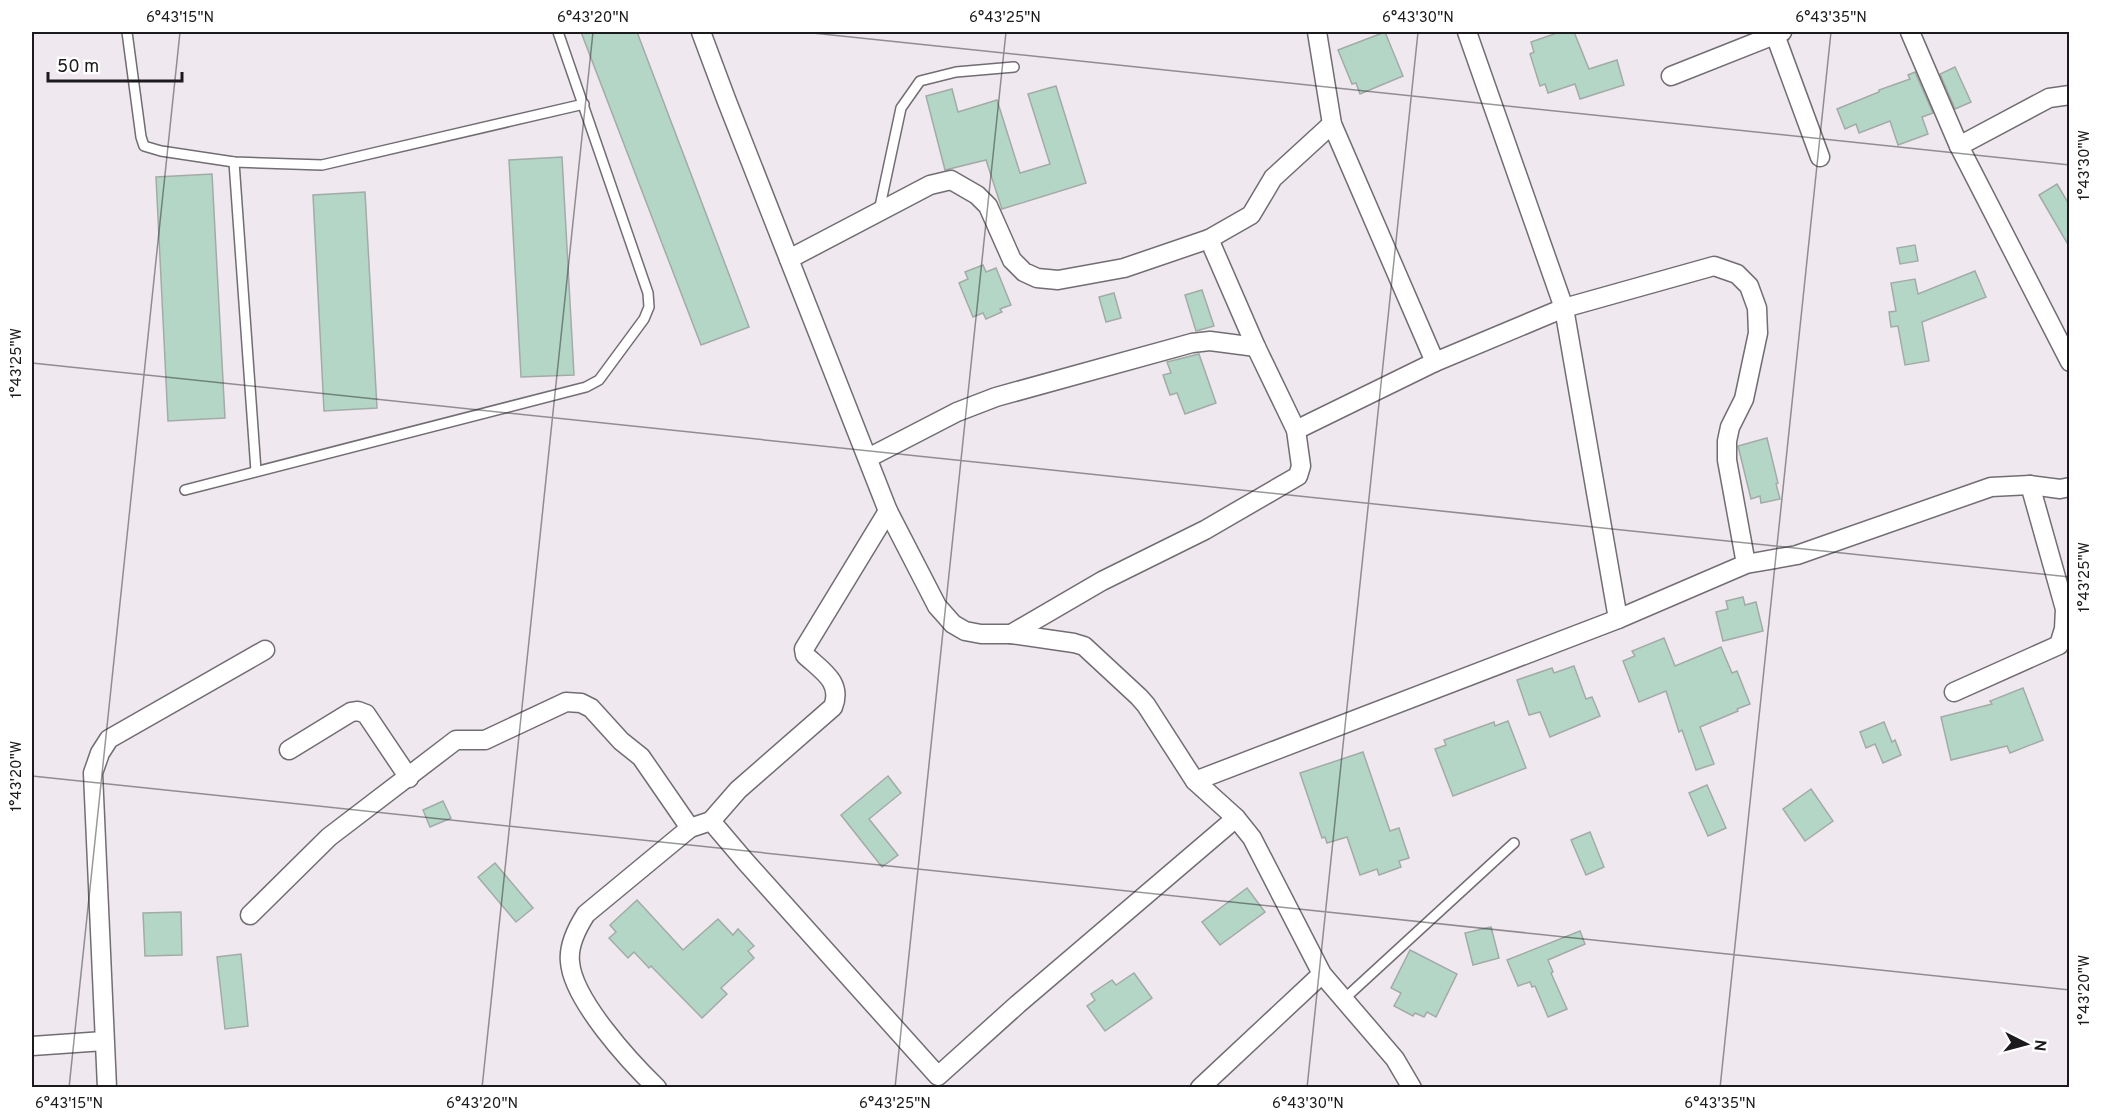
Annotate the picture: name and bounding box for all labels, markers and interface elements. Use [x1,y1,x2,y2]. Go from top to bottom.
text: 6°43'15"N [146,9,214,28]
text: 6°43'20"N [557,9,629,28]
text: 6°43'25"N [969,9,1041,28]
text: 6°43'30"N [1382,9,1454,28]
text: 6°43'35"N [1795,9,1867,28]
scale bar [48,45,182,83]
text: 50 m [57,56,99,79]
text: 1°43'30"W [2076,130,2095,200]
text: 1°43'25"W [8,328,27,398]
text: 1°43'25"W [2076,542,2095,612]
text: 1°43'20"W [8,741,27,811]
text: 1°43'20"W [2076,955,2095,1025]
north arrow [1996,1014,2056,1074]
text: N [2028,1039,2049,1052]
text: 6°43'15"N [35,1095,103,1114]
text: 6°43'20"N [446,1095,518,1114]
text: 6°43'25"N [859,1095,931,1114]
text: 6°43'30"N [1272,1095,1344,1114]
text: 6°43'35"N [1684,1095,1756,1114]

